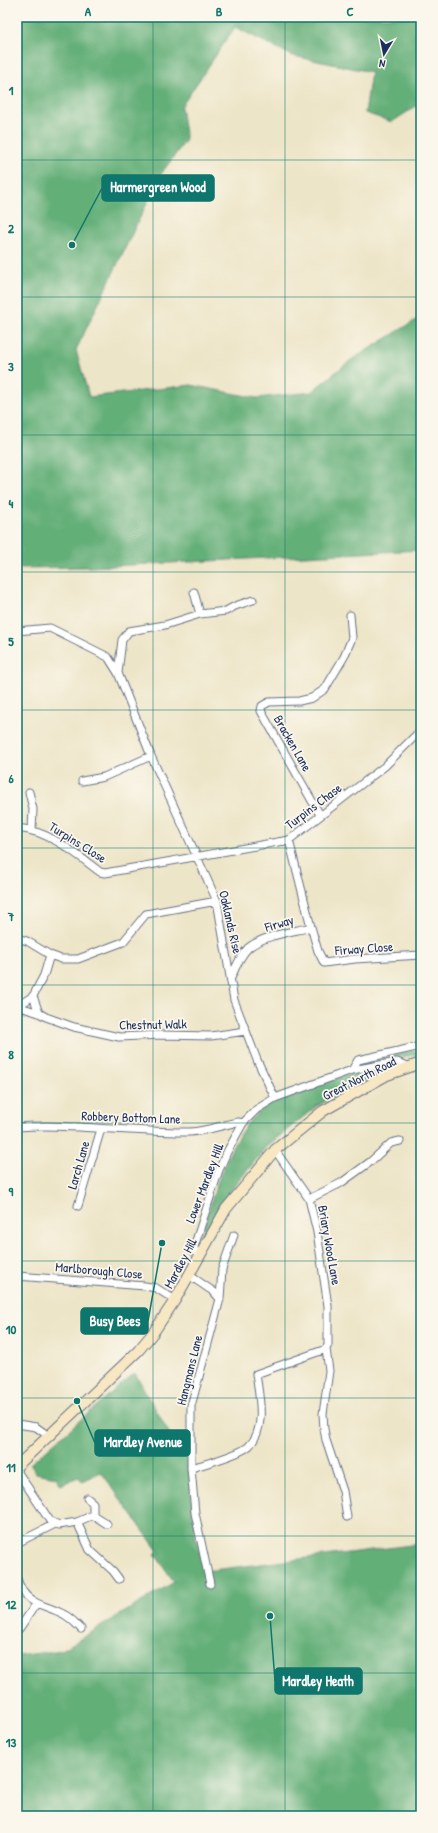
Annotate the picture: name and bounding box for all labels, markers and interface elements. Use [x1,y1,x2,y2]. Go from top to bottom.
text: A [85,2,92,20]
text: B [216,2,223,20]
text: C [346,2,354,20]
north arrow [364,34,404,74]
text: N [378,56,386,71]
text: 1 [9,81,14,99]
callout: Harmergreen Wood [102,175,214,201]
text: Harmergreen Wood [110,177,206,198]
text: 2 [8,219,15,237]
text: 3 [8,357,14,375]
text: 4 [9,494,14,512]
text: 5 [8,632,14,650]
street label: Bracken Lane [270,712,316,774]
text: 6 [8,769,14,787]
street label: Turpins Chase [281,779,345,833]
street label: Turpins Close [46,817,110,867]
street label: Oaklands Rise [215,889,247,955]
text: 7 [7,907,15,925]
street label: Firway [261,910,296,936]
street label: Firway Close [333,937,394,959]
street label: Chestnut Walk [119,1014,188,1034]
text: 8 [8,1045,14,1063]
street label: Great North Road [319,1052,399,1104]
street label: Robbery Bottom Lane [81,1106,181,1128]
street label: Larch Lane [63,1139,93,1191]
street label: Lower Mardley Hill [181,1140,228,1225]
text: 9 [9,1182,14,1200]
street label: Briary Wood Lane [314,1204,346,1286]
street label: Mardley Hill [159,1234,201,1291]
street label: Marlborough Close [55,1257,143,1283]
callout: Busy Bees [81,1308,148,1334]
text: Busy Bees [90,1311,141,1332]
text: 10 [6,1320,16,1338]
street label: Hangmans Lane [172,1333,206,1407]
callout: Mardley Avenue [95,1430,190,1456]
text: Mardley Avenue [104,1432,183,1453]
text: 11 [6,1458,16,1476]
text: 12 [6,1595,17,1613]
callout: Mardley Heath [275,1668,362,1694]
text: Mardley Heath [282,1671,354,1692]
text: 13 [6,1733,16,1751]

